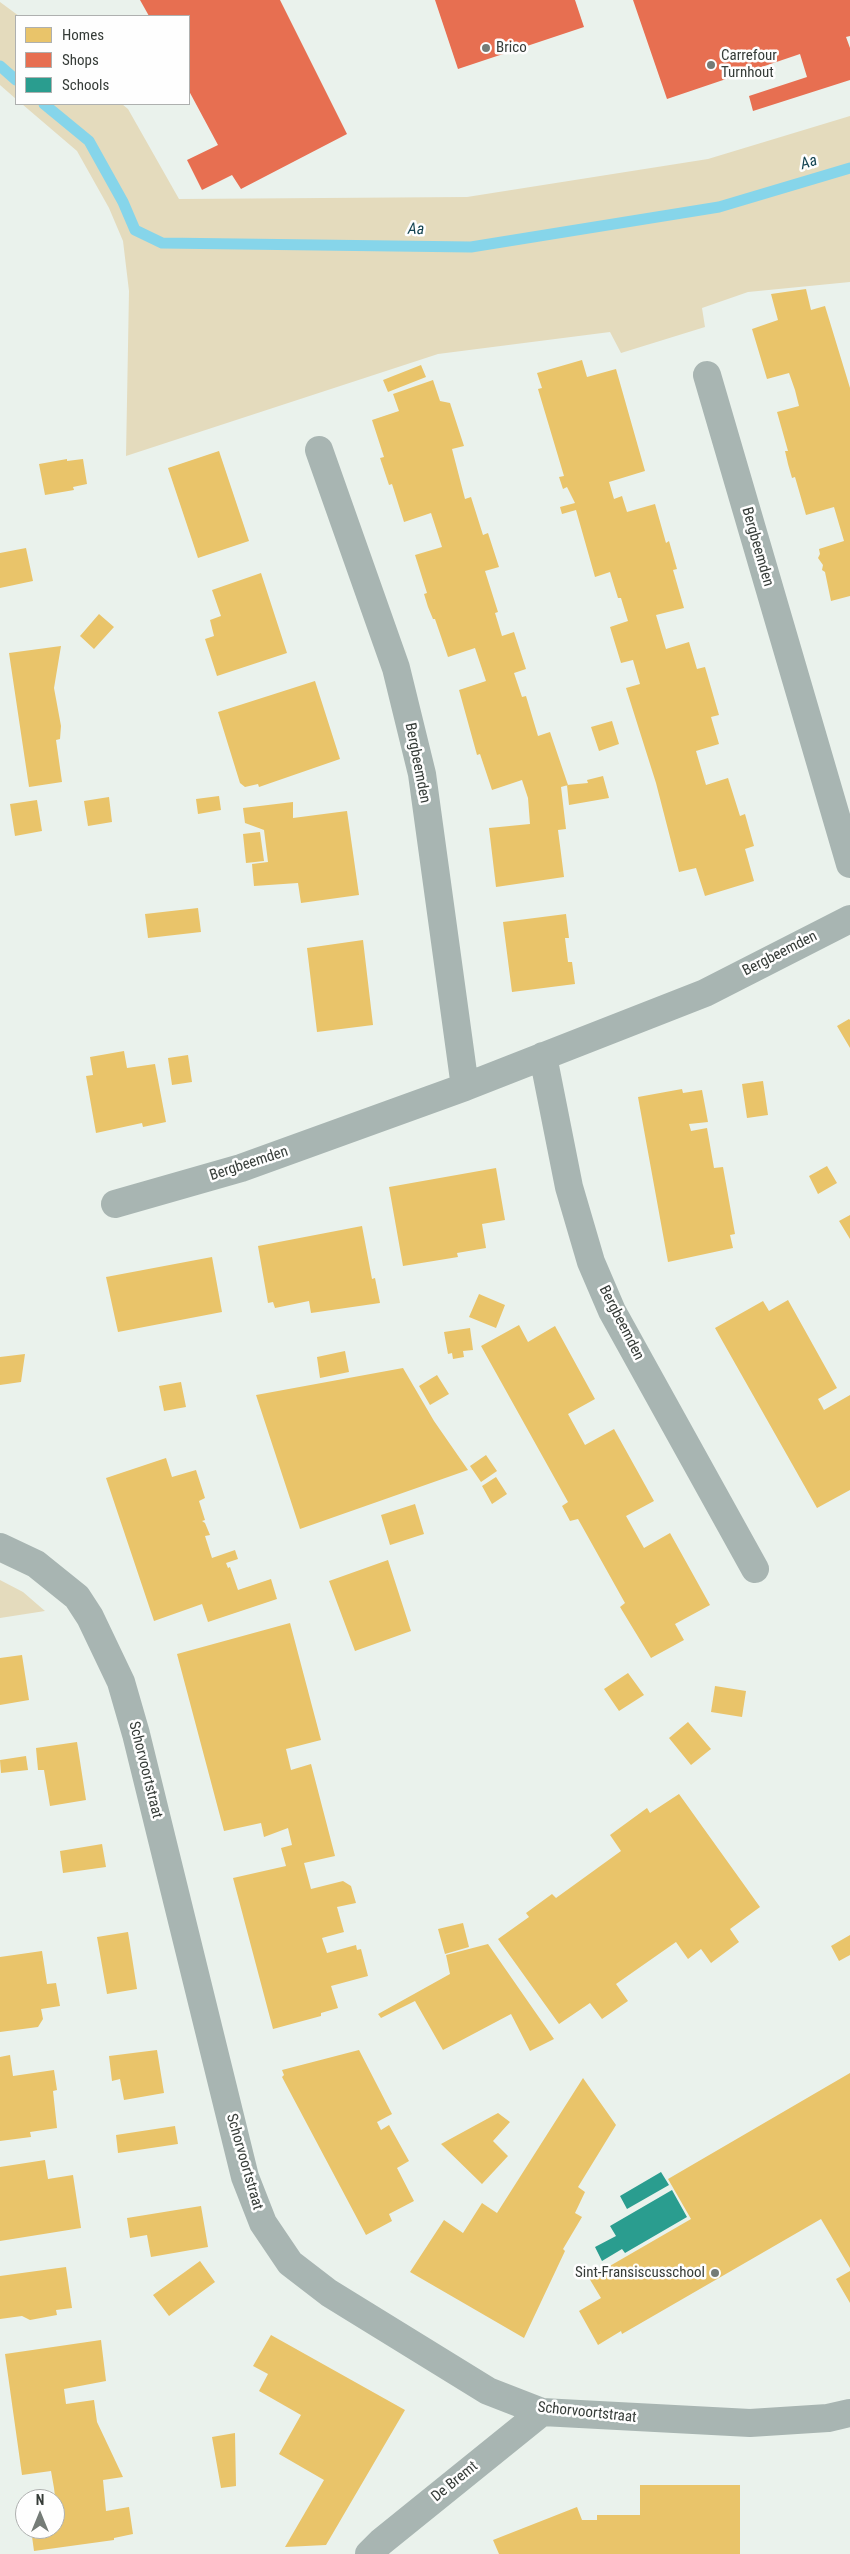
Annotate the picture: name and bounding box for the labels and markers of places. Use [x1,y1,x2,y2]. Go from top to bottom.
place label: Brico [496,39,527,57]
marker: Brico [480,42,492,54]
place label: Carrefour Turnhout [721,47,777,82]
marker: Carrefour Turnhout [705,59,717,71]
place label: Sint-Fransiscusschool [575,2264,705,2282]
marker: Sint-Fransiscusschool [709,2267,721,2279]

